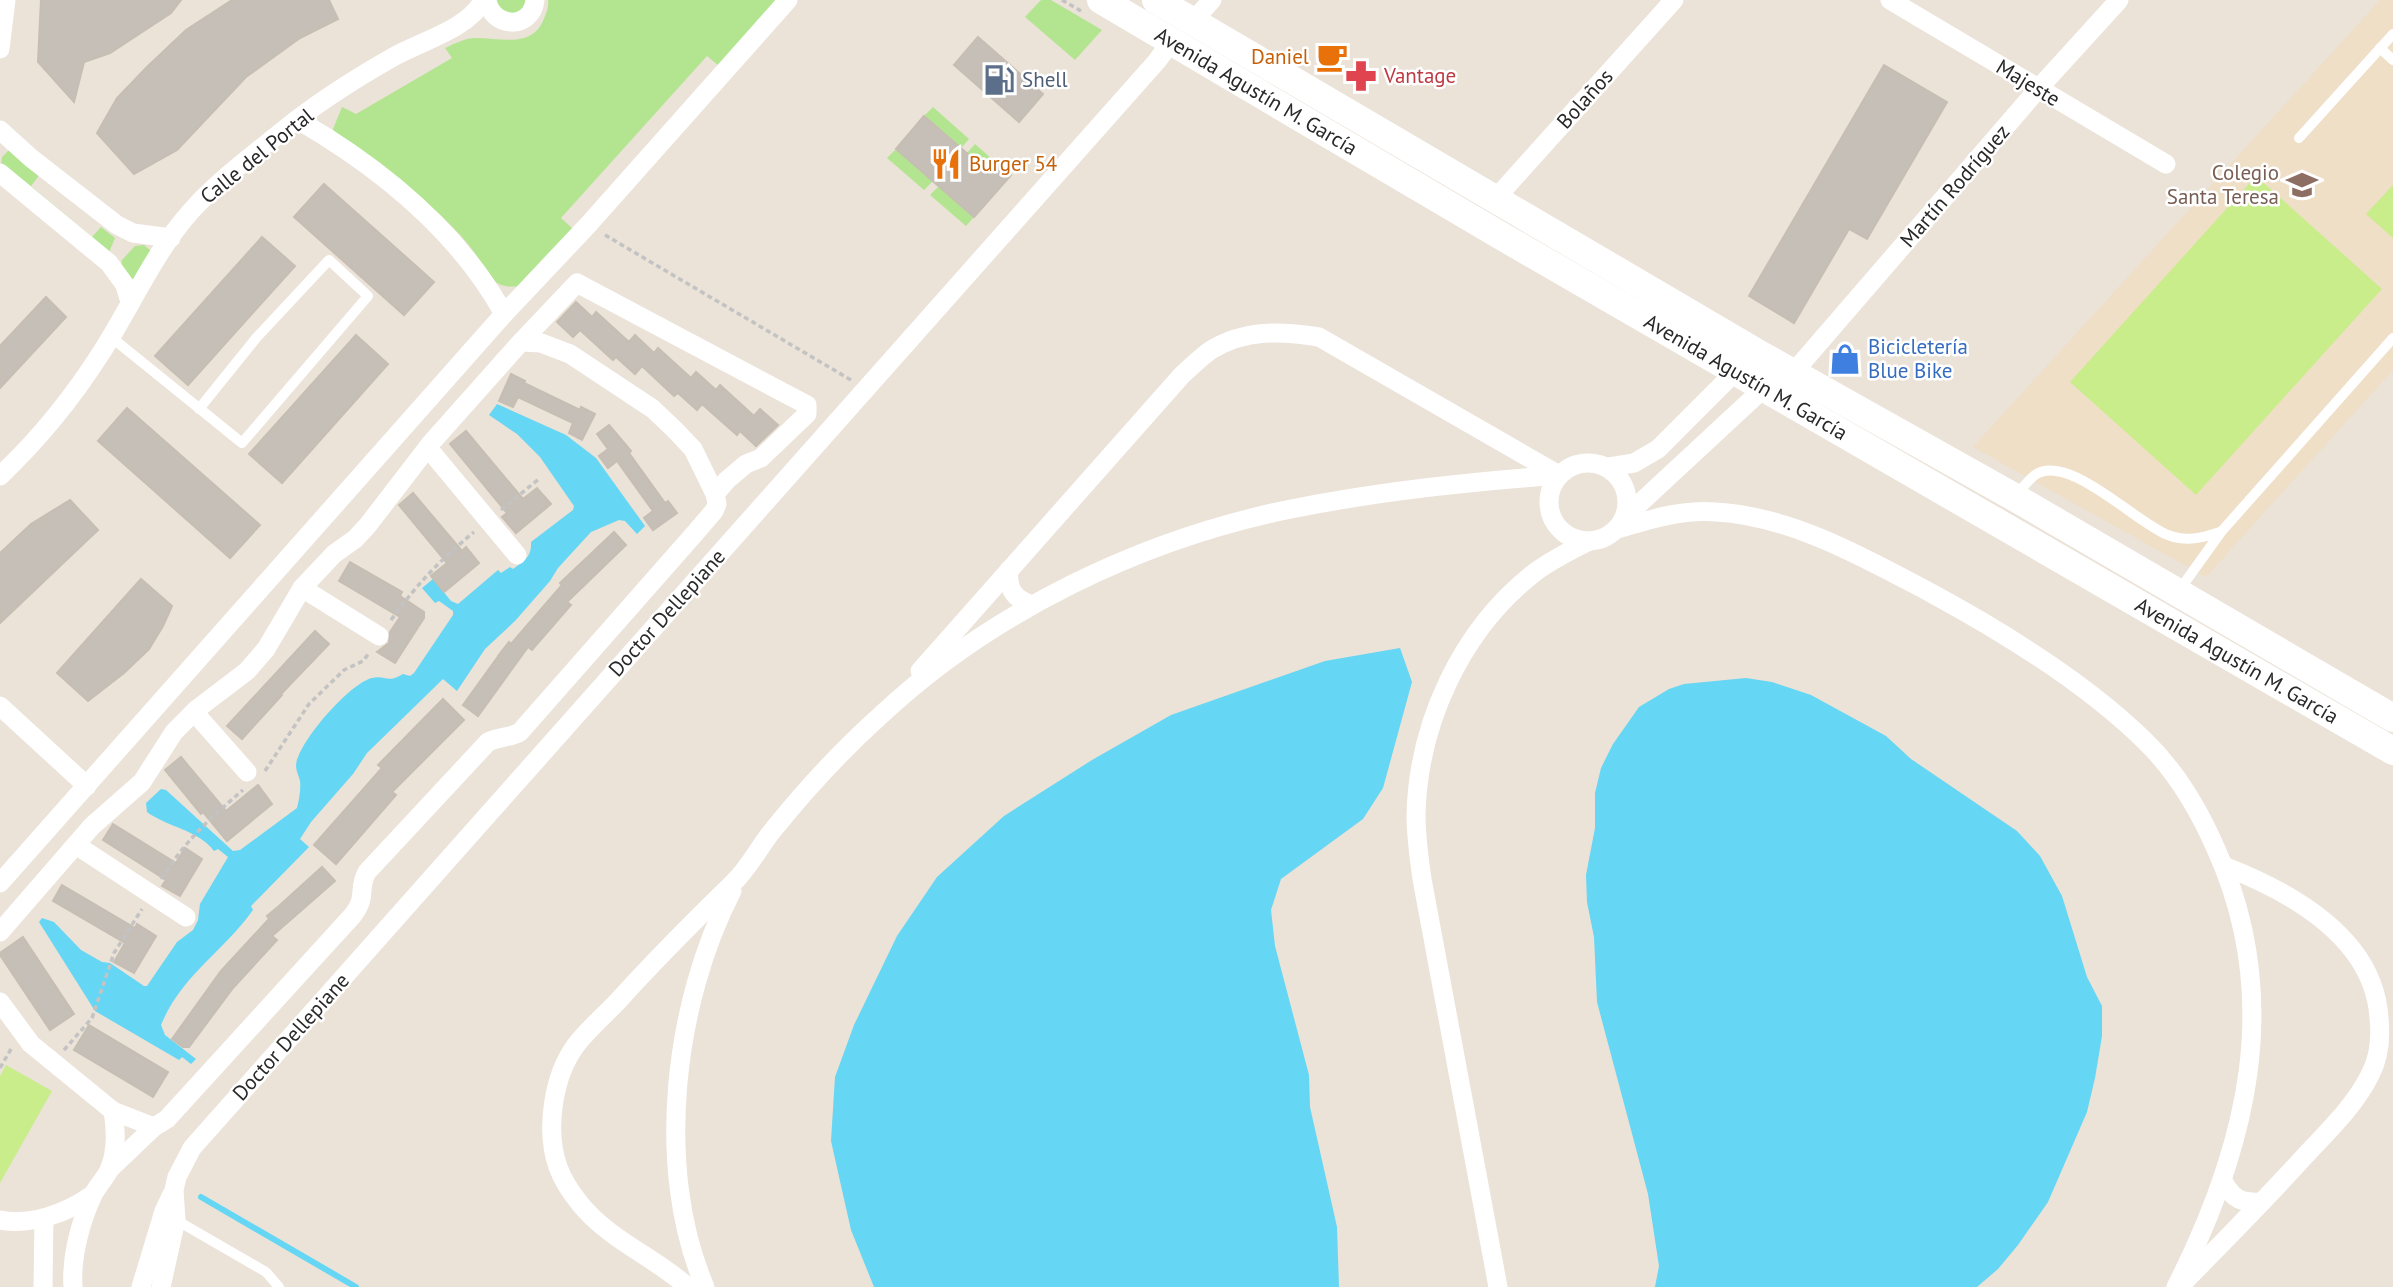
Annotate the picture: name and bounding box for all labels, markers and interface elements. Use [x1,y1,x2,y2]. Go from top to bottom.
street label: Avenida Agustín M. García [1150,21,1362,161]
cafe icon: Daniel [1315,40,1349,74]
place label: Daniel [1251,43,1309,70]
street label: Majeste [1991,53,2065,112]
pharmacy icon: Vantage [1344,59,1378,93]
place label: Vantage [1383,62,1456,89]
fuel station icon: Shell [982,63,1016,97]
street label: Bolaños [1551,63,1619,134]
place label: Shell [1022,66,1068,93]
street label: Calle del Portal [195,102,319,210]
street label: Martín Rodríguez [1894,119,2015,253]
restaurant icon: Burger 54 [929,147,963,181]
place label: Burger 54 [969,150,1057,177]
place label: Colegio Santa Teresa [2167,159,2279,210]
school or university icon: Colegio Santa Teresa [2285,168,2319,202]
street label: Avenida Agustín M. García [1640,307,1853,446]
place label: Bicicletería Blue Bike [1868,333,1968,384]
shop icon: Bicicletería Blue Bike [1828,342,1862,376]
street label: Doctor Dellepiane [602,543,731,682]
street label: Avenida Agustín M. García [2131,591,2344,730]
street label: Doctor Dellepiane [226,967,355,1106]

